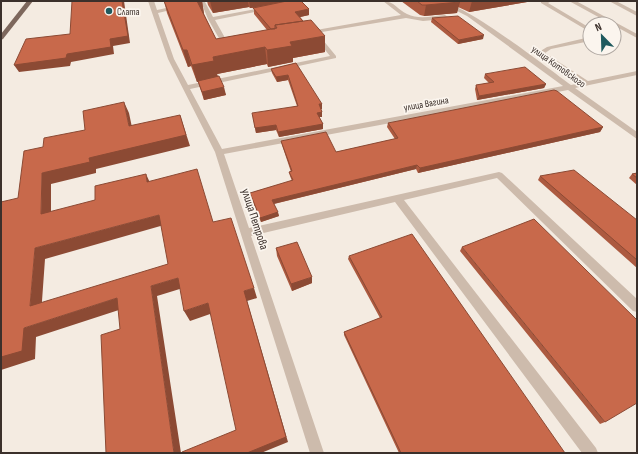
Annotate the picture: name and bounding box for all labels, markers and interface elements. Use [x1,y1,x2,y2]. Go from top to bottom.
marker: Слата [104,6,114,16]
place label: Слата [117,6,140,18]
north arrow [582,16,622,56]
text: N [593,20,604,34]
street label: улица Котовского [529,43,588,90]
street label: улица Вагина [403,94,450,114]
street label: улица Петрова [238,187,272,252]

